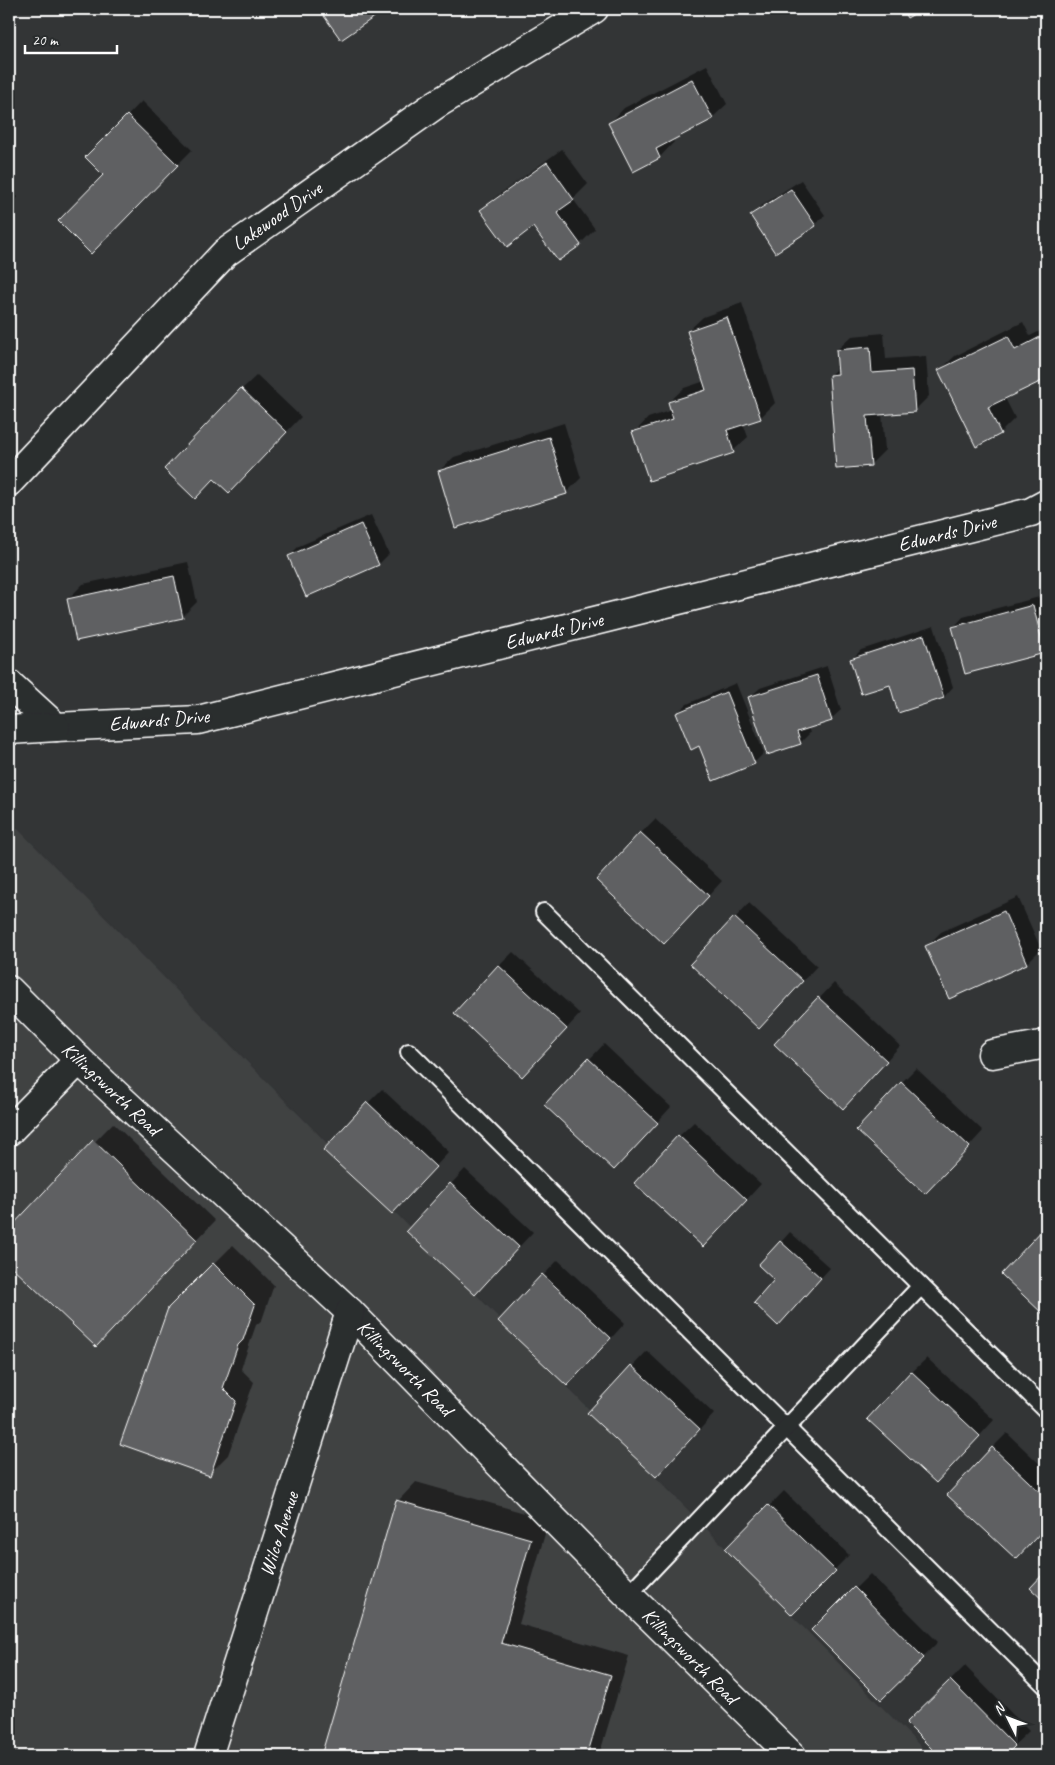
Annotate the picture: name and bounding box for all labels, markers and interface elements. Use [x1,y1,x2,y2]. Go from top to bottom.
scale bar [25,22,118,54]
text: 20 m [32,31,59,50]
street label: Lakewood Drive [227,175,328,256]
street label: Edwards Drive [895,508,1000,557]
street label: Edwards Drive [502,606,607,655]
street label: Edwards Drive [108,703,211,737]
street label: Killingsworth Road [56,1037,168,1143]
street label: Killingsworth Road [352,1315,461,1424]
street label: Wilco Avenue [254,1487,305,1579]
street label: Killingsworth Road [637,1603,746,1712]
north arrow [982,1692,1032,1742]
text: N [989,1699,1009,1719]

